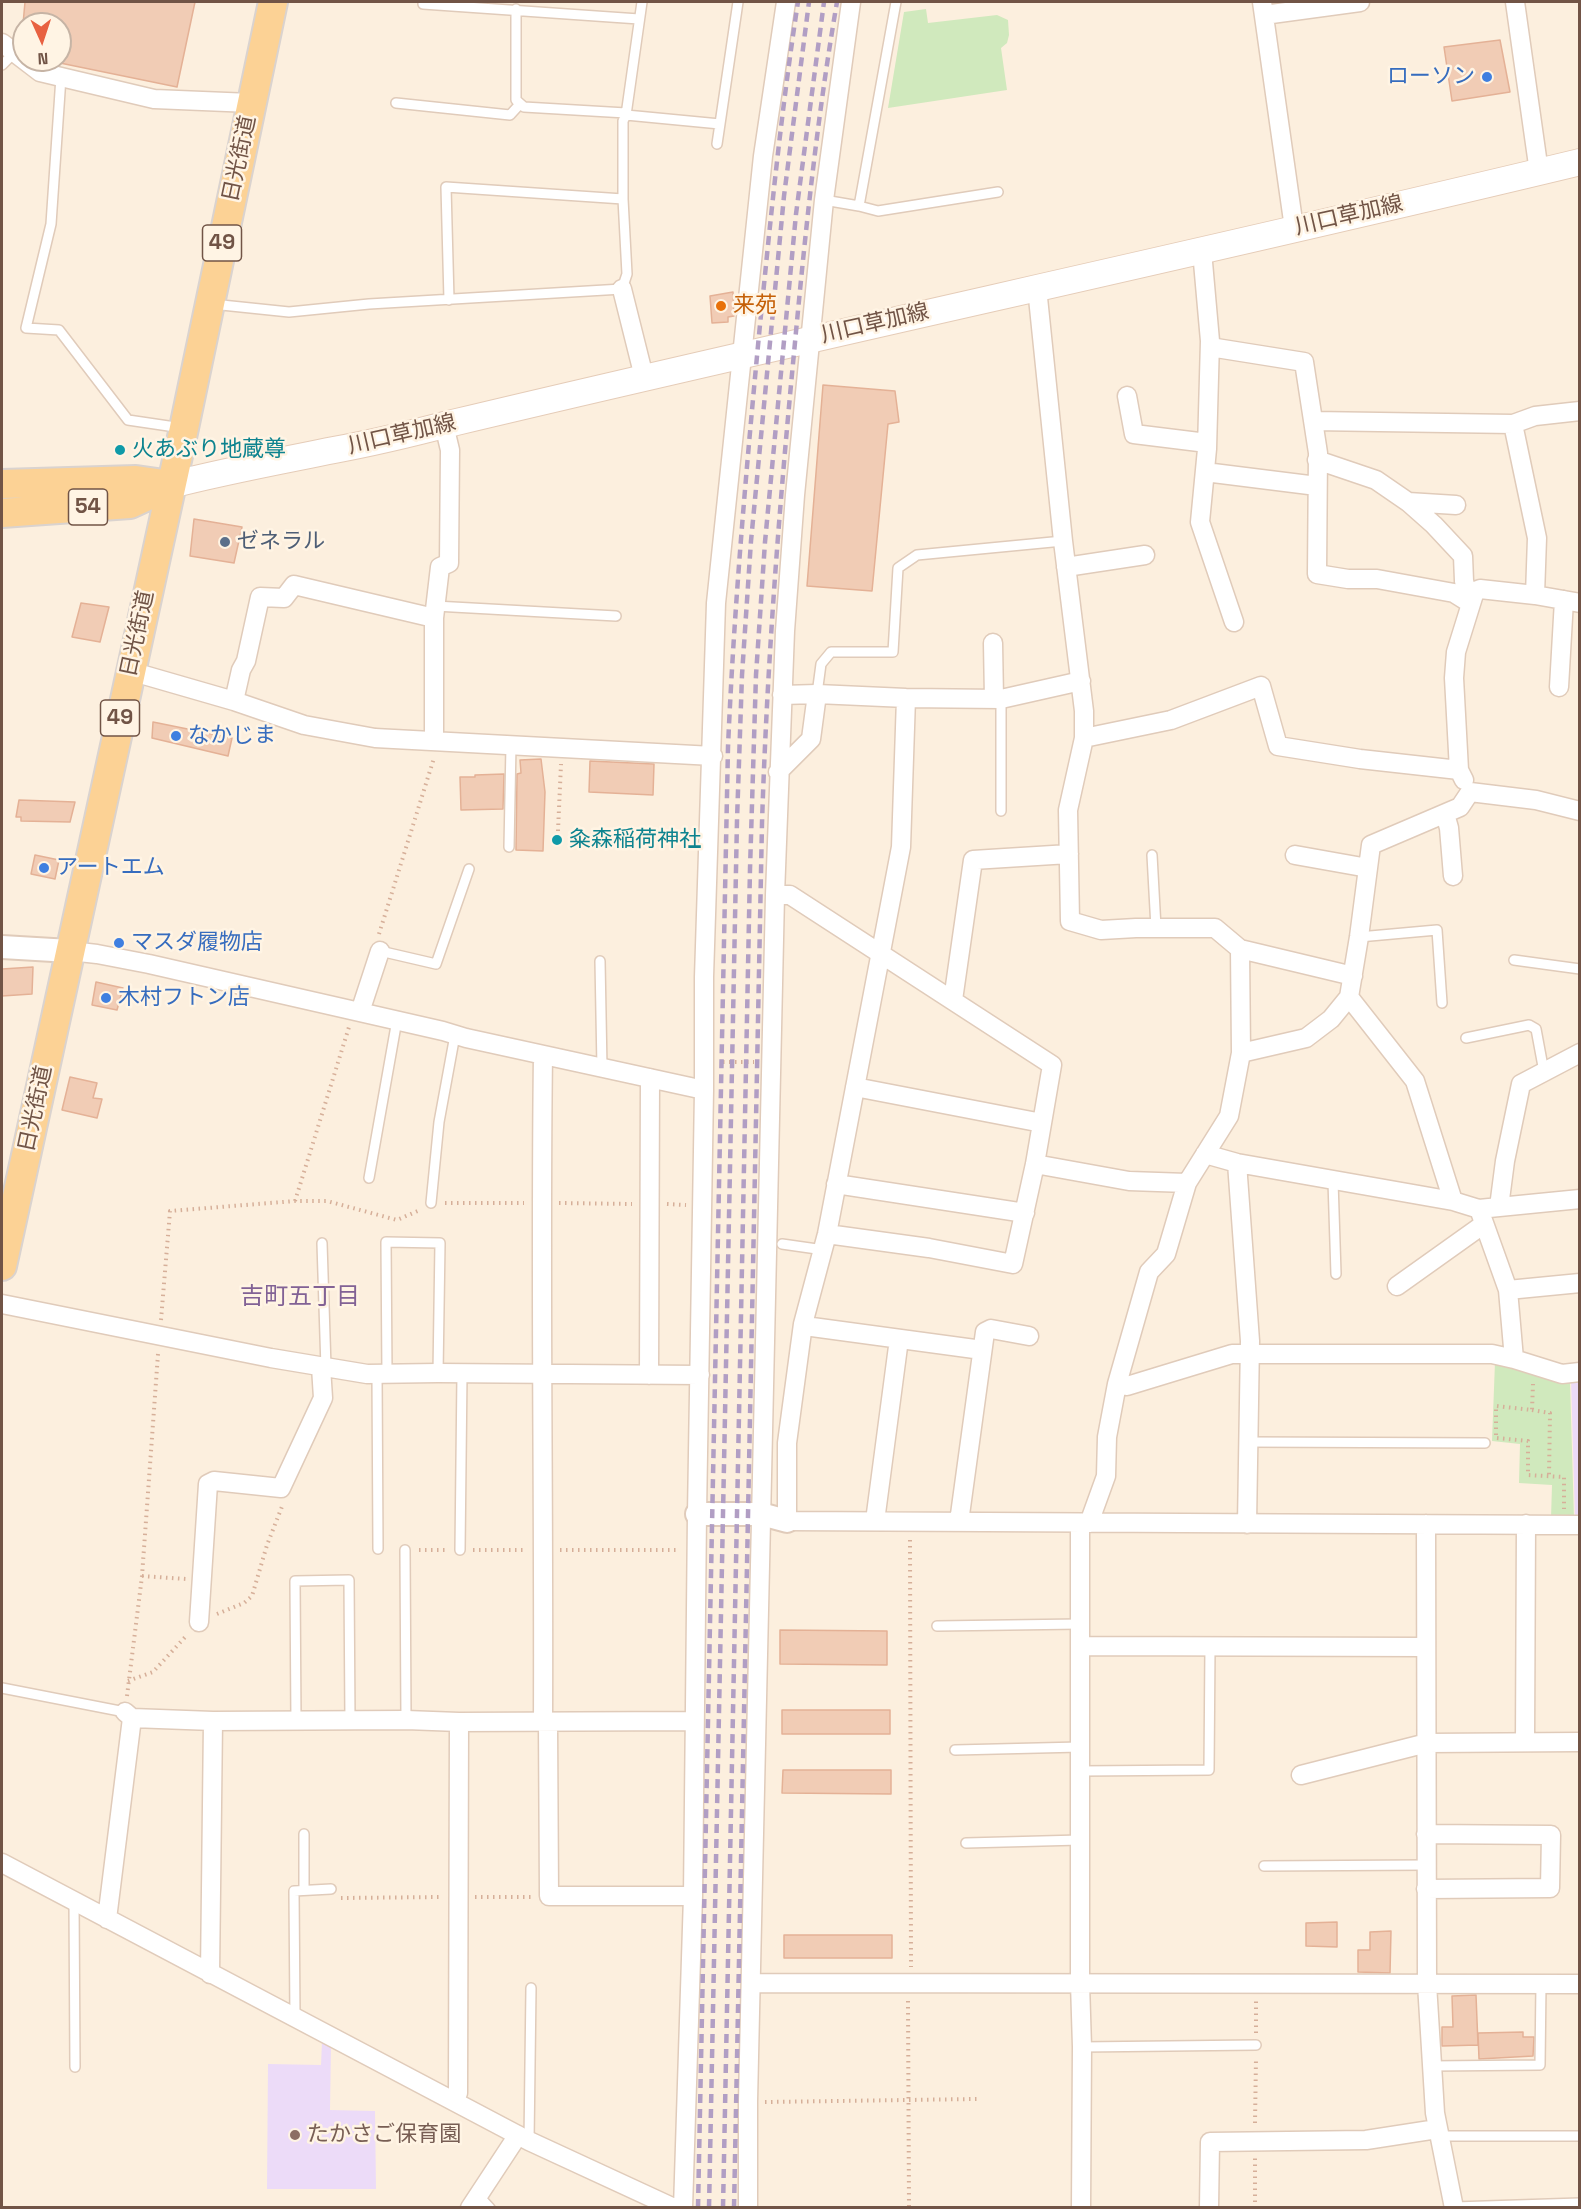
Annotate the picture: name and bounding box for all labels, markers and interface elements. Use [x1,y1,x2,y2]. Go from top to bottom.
north arrow [12,12,72,72]
text: N [37,48,49,69]
place label: ローソン [1387,64,1475,90]
marker: ローソン [1480,70,1494,84]
street label: 日光街道 [218,113,262,205]
street label: 川口草加線 [1292,191,1406,241]
road number: 49 [202,225,242,261]
place label: 来苑 [733,293,777,319]
marker: 来苑 [714,299,728,313]
street label: 川口草加線 [818,299,932,349]
street label: 川口草加線 [345,410,459,460]
place label: 火あぶり地蔵尊 [132,437,286,463]
marker: 火あぶり地蔵尊 [113,443,127,457]
road number: 54 [68,489,107,525]
place label: ゼネラル [237,529,325,555]
marker: ゼネラル [218,535,232,549]
street label: 日光街道 [116,588,160,680]
road number: 49 [100,700,140,736]
place label: なかじま [188,723,276,749]
marker: なかじま [169,729,183,743]
place label: 粂森稲荷神社 [569,827,701,853]
marker: 粂森稲荷神社 [550,833,564,847]
place label: アートエム [56,855,165,881]
marker: アートエム [37,861,51,875]
place label: マスダ履物店 [131,930,263,956]
marker: マスダ履物店 [112,936,126,950]
place label: 木村フトン店 [118,985,250,1011]
marker: 木村フトン店 [99,991,113,1005]
street label: 日光街道 [14,1063,58,1155]
district label: 吉町五丁目 [240,1283,360,1311]
place label: たかさご保育園 [307,2122,461,2148]
marker: たかさご保育園 [288,2128,302,2142]

